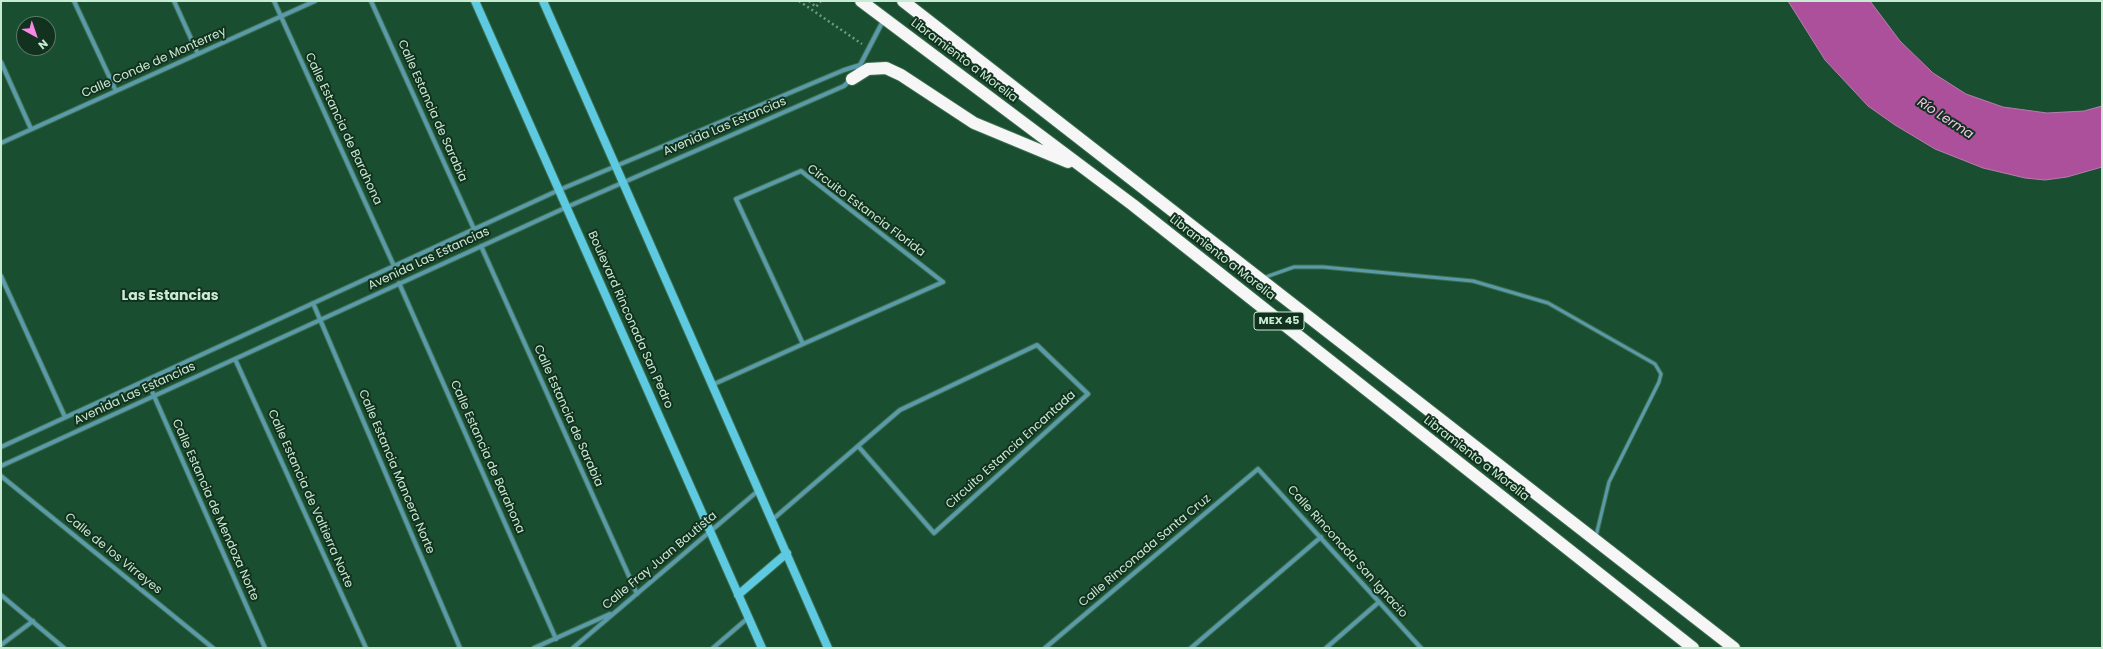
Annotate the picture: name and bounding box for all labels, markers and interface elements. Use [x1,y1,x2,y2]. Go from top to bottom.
north arrow [16,16,56,56]
street label: Libramiento a Morelia [908,16,1020,106]
street label: Calle Conde de Monterrey [79,25,229,101]
text: N [35,36,51,53]
street label: Calle Estancia de Sarabia [394,38,470,184]
street label: Calle Estancia de Barahona [301,51,385,207]
street label: Avenida Las Estancias [661,95,789,159]
water label: Río Lerma [1914,95,1976,143]
street label: Circuito Estancia Florida [804,162,928,260]
street label: Libramiento a Morelia [1166,212,1278,304]
street label: Avenida Las Estancias [366,225,492,293]
street label: Boulevard Rinconada San Pedro [584,229,676,411]
district label: Las Estancias [122,288,218,304]
road number: MEX 45 [1254,312,1304,330]
street label: Calle Estancia de Sarabia [530,343,606,489]
street label: Avenida Las Estancias [72,360,198,428]
street label: Calle Estancia de Barahona [447,378,527,536]
street label: Calle Estancia Mancera Norte [355,388,437,556]
street label: Circuito Estancia Encantada [943,388,1079,512]
street label: Calle Estancia de Valtierra Norte [264,408,356,590]
street label: Libramiento a Morelia [1420,413,1532,505]
street label: Calle Estancia de Mendoza Norte [168,417,262,603]
street label: Calle Rinconada San Ignacio [1284,483,1410,621]
street label: Calle Rinconada Santa Cruz [1076,492,1214,610]
street label: Calle Fray Juan Bautista [600,509,720,613]
street label: Calle de los Virreyes [62,510,164,598]

